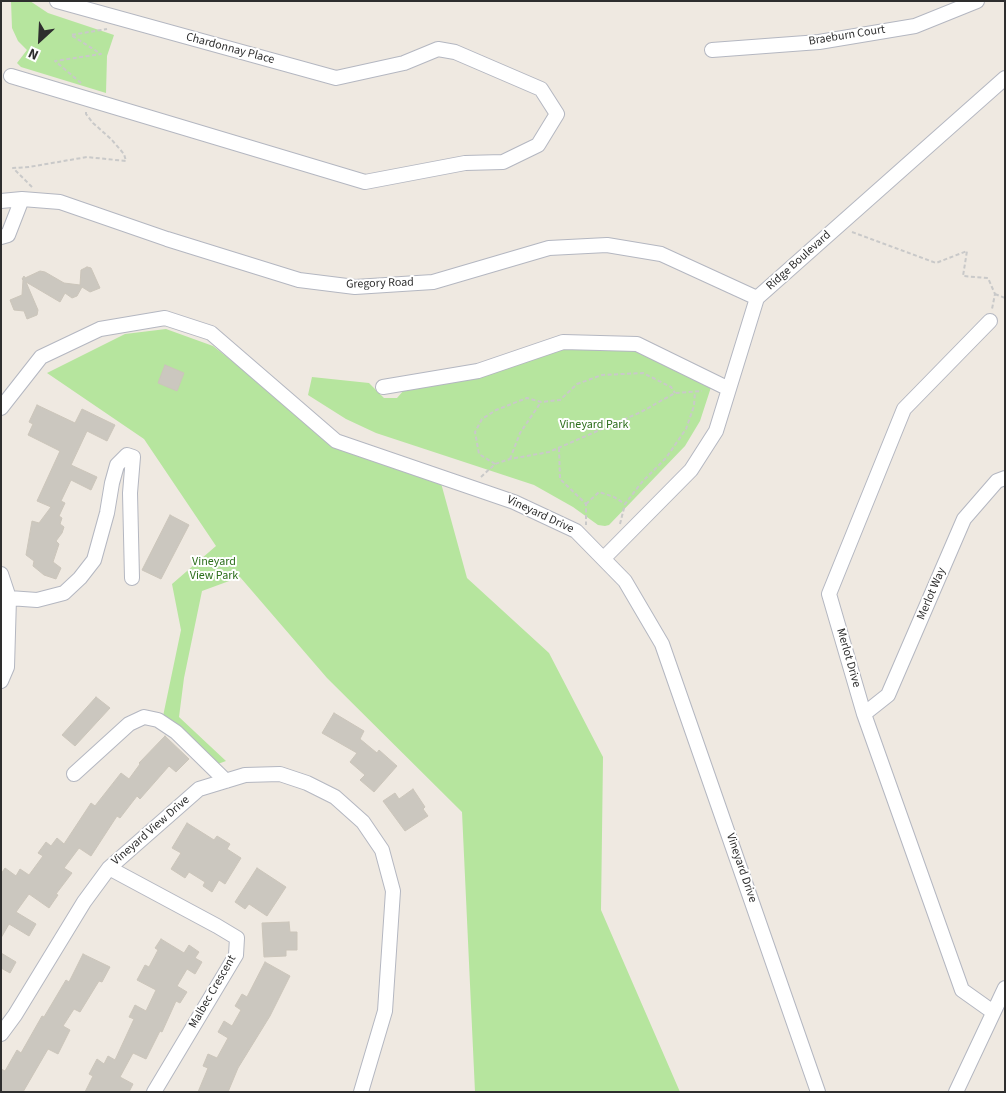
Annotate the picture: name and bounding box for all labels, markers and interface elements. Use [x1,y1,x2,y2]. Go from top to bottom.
north arrow [15,15,65,65]
street label: Braeburn Court [808,23,886,49]
street label: Chardonnay Place [184,30,276,68]
text: N [25,43,42,65]
street label: Ridge Boulevard [764,228,834,294]
street label: Gregory Road [346,276,414,292]
park label: Vineyard Park [560,418,628,432]
street label: Vineyard Drive [504,493,576,537]
park label: Vineyard View Park [190,555,238,583]
street label: Merlot Way [915,566,949,622]
street label: Merlot Drive [833,627,863,689]
street label: Vineyard View Drive [109,793,193,869]
street label: Vineyard Drive [722,832,760,904]
street label: Malbec Crescent [186,953,240,1031]

